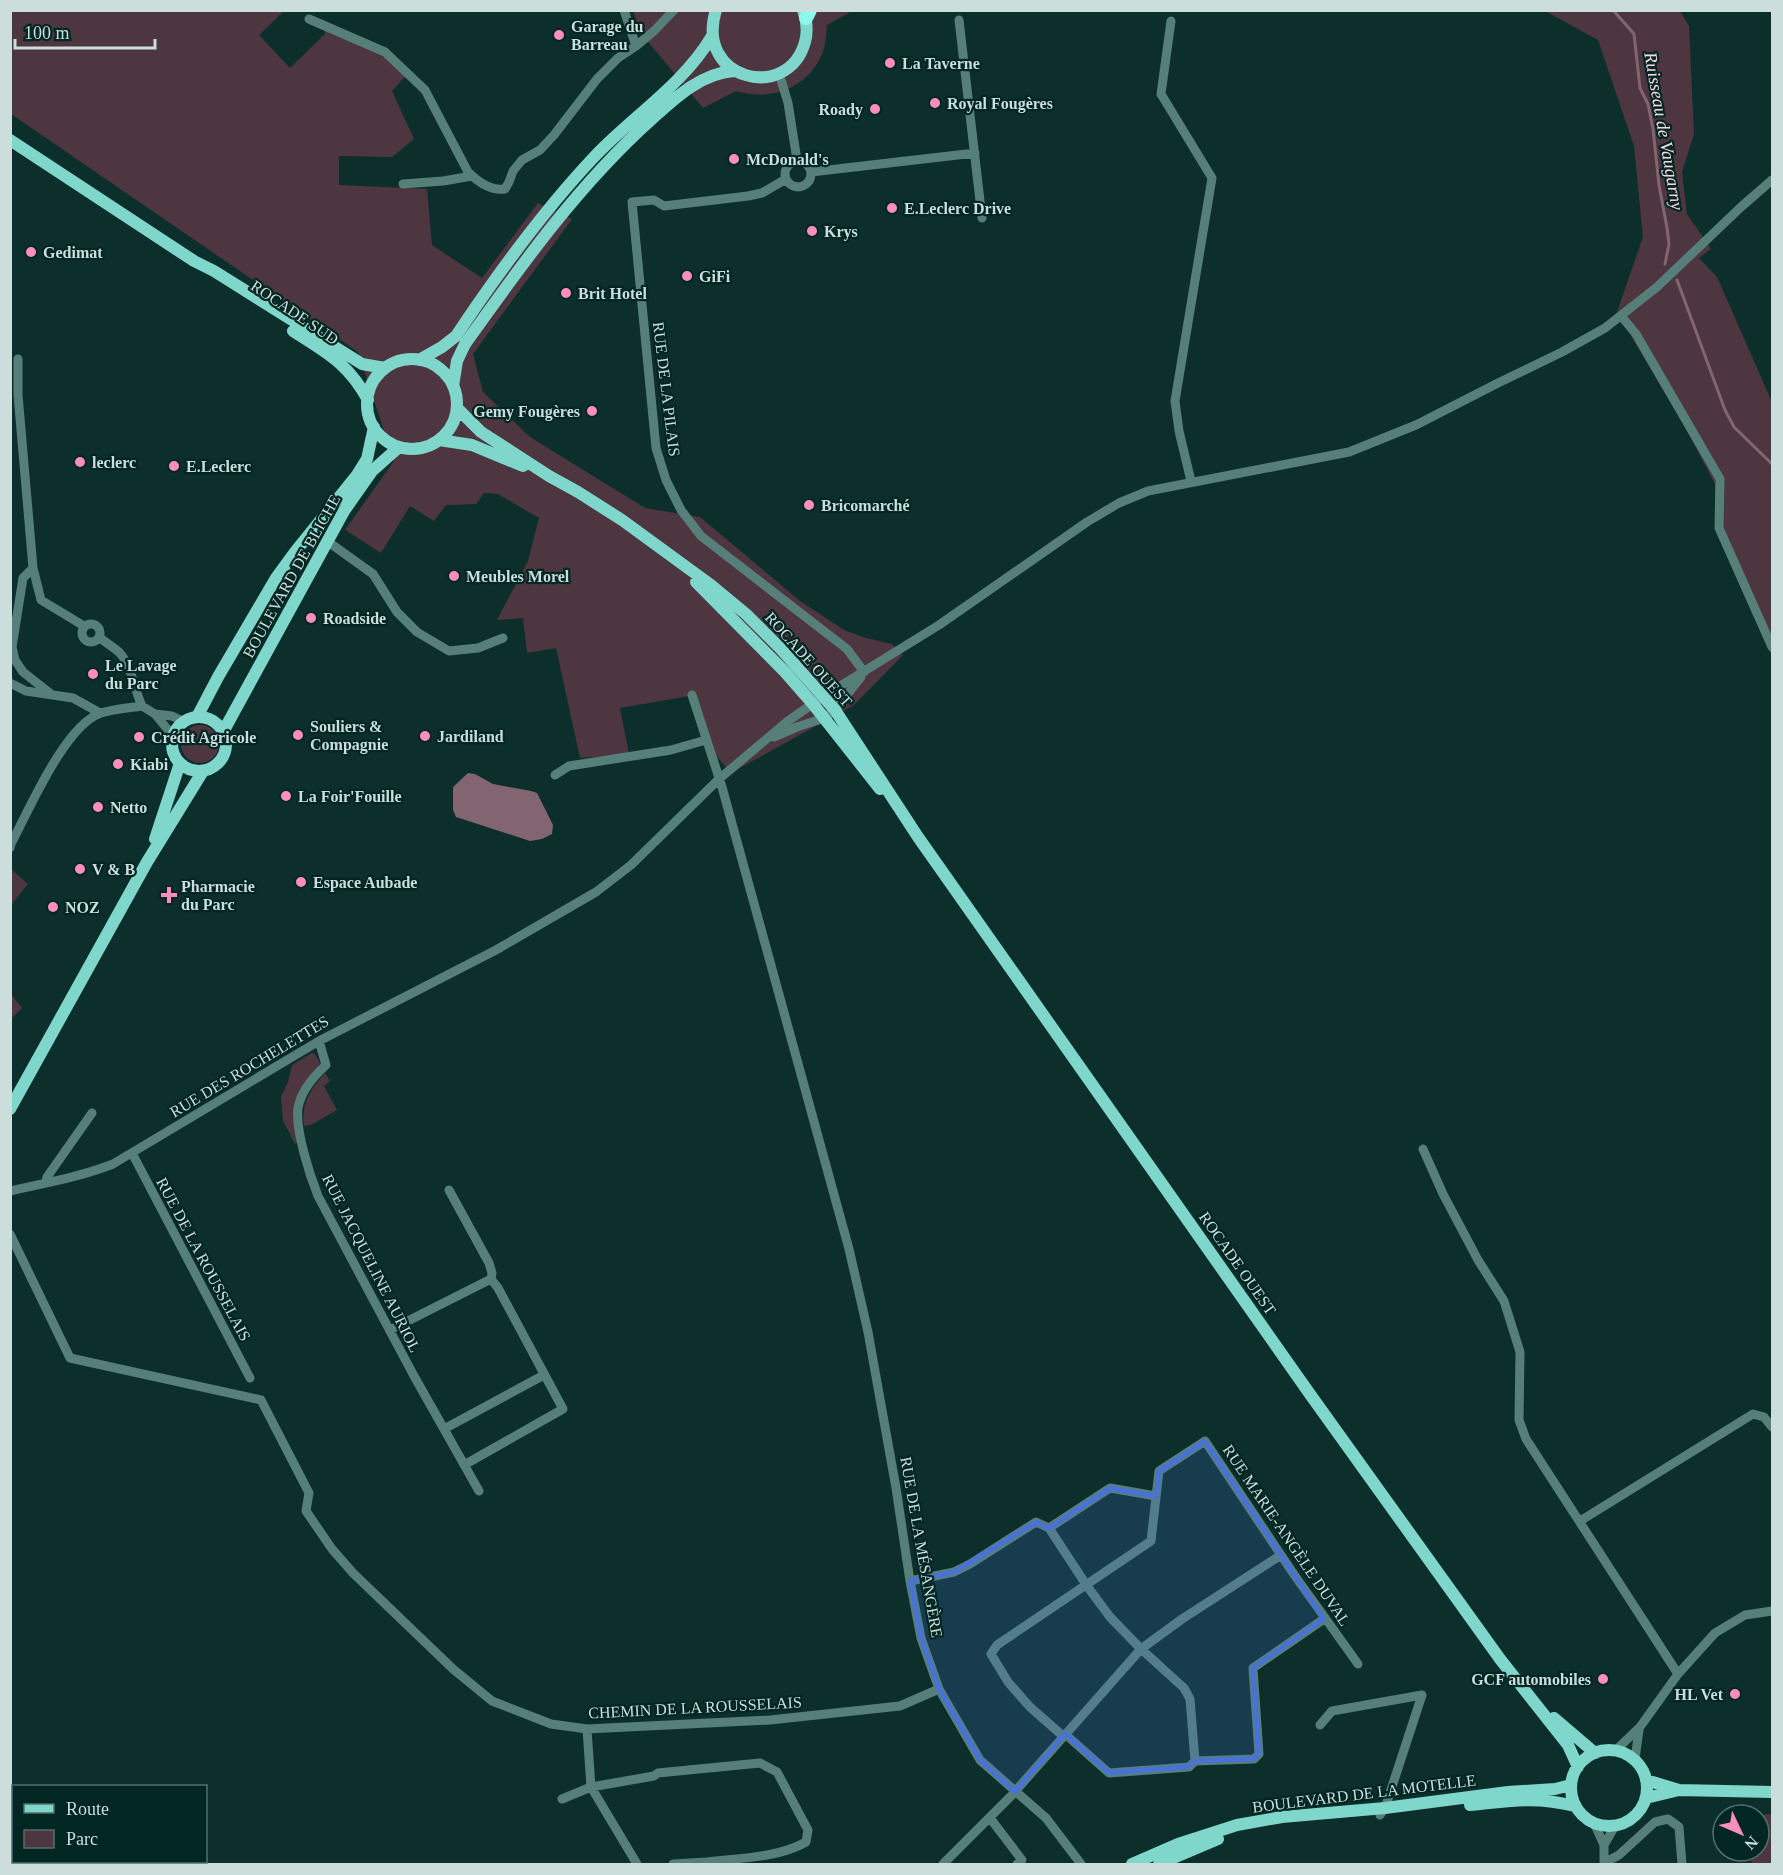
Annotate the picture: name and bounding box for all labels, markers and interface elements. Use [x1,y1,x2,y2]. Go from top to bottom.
scale bar [15,12,154,50]
place label: Garage du Barreau [571,18,644,53]
text: 100 m [24,23,70,43]
marker: Garage du Barreau [552,28,566,42]
water label: Ruisseau de Vaugarny [1640,50,1688,212]
place label: La Taverne [902,55,980,72]
marker: La Taverne [883,56,897,70]
place label: Royal Fougères [947,95,1053,113]
marker: Royal Fougères [928,96,942,110]
place label: Roady [819,101,863,119]
marker: Roady [868,102,882,116]
place label: McDonald's [746,151,829,168]
marker: McDonald's [727,152,741,166]
place label: E.Leclerc Drive [904,200,1011,217]
marker: E.Leclerc Drive [885,201,899,215]
place label: Krys [824,223,858,241]
marker: Krys [805,224,819,238]
place label: Gedimat [43,244,103,261]
marker: Gedimat [24,245,38,259]
place label: GiFi [699,268,731,285]
marker: GiFi [680,269,694,283]
street label: ROCADE SUD [248,277,342,348]
place label: Brit Hotel [578,285,647,302]
marker: Brit Hotel [559,286,573,300]
street label: RUE DE LA PILAIS [650,321,683,457]
place label: Gemy Fougères [473,403,580,421]
marker: Gemy Fougères [585,404,599,418]
place label: leclerc [92,454,136,471]
marker: leclerc [73,455,87,469]
place label: E.Leclerc [186,458,251,475]
marker: E.Leclerc [167,459,181,473]
street label: BOULEVARD DE BLICHE [239,492,343,661]
place label: Bricomarché [821,497,910,514]
marker: Bricomarché [802,498,816,512]
place label: Meubles Morel [466,568,570,585]
marker: Meubles Morel [447,569,461,583]
street label: ROCADE OUEST [762,609,856,710]
place label: Roadside [323,610,386,627]
marker: Roadside [304,611,318,625]
place label: Le Lavage du Parc [105,657,177,692]
marker: Le Lavage du Parc [86,667,100,681]
place label: Souliers & Compagnie [310,718,388,754]
marker: Souliers & Compagnie [291,728,305,742]
place label: Jardiland [437,728,504,745]
place label: Crédit Agricole [151,729,256,747]
marker: Jardiland [418,729,432,743]
marker: Crédit Agricole [132,730,146,744]
place label: Kiabi [130,756,169,773]
marker: Kiabi [111,757,125,771]
place label: La Foir'Fouille [298,788,402,805]
marker: La Foir'Fouille [279,789,293,803]
place label: Netto [110,799,147,816]
marker: Netto [91,800,105,814]
place label: V & B [92,861,136,878]
marker: V & B [73,862,87,876]
place label: Espace Aubade [313,874,417,892]
marker: Espace Aubade [294,875,308,889]
place label: Pharmacie du Parc [181,878,255,913]
marker: Pharmacie du Parc [162,888,176,902]
place label: NOZ [65,899,100,916]
marker: NOZ [46,900,60,914]
street label: RUE DES ROCHELETTES [167,1012,332,1121]
street label: RUE JACQUELINE AURIOL [319,1171,424,1355]
street label: RUE DE LA ROUSSELAIS [153,1175,254,1344]
street label: ROCADE OUEST [1196,1209,1279,1318]
street label: RUE MARIE-ANGÈLE DUVAL [1219,1441,1355,1629]
street label: RUE DE LA MÉSANGÈRE [897,1455,947,1639]
place label: GCF automobiles [1471,1671,1591,1688]
marker: GCF automobiles [1596,1672,1610,1686]
place label: HL Vet [1675,1686,1724,1703]
marker: HL Vet [1728,1687,1742,1701]
street label: CHEMIN DE LA ROUSSELAIS [588,1693,802,1722]
street label: BOULEVARD DE LA MOTELLE [1251,1771,1477,1816]
legend [12,1785,207,1863]
text: Route [66,1799,109,1819]
north arrow [1711,1803,1771,1863]
text: Parc [66,1829,98,1849]
text: N [1741,1833,1762,1853]

